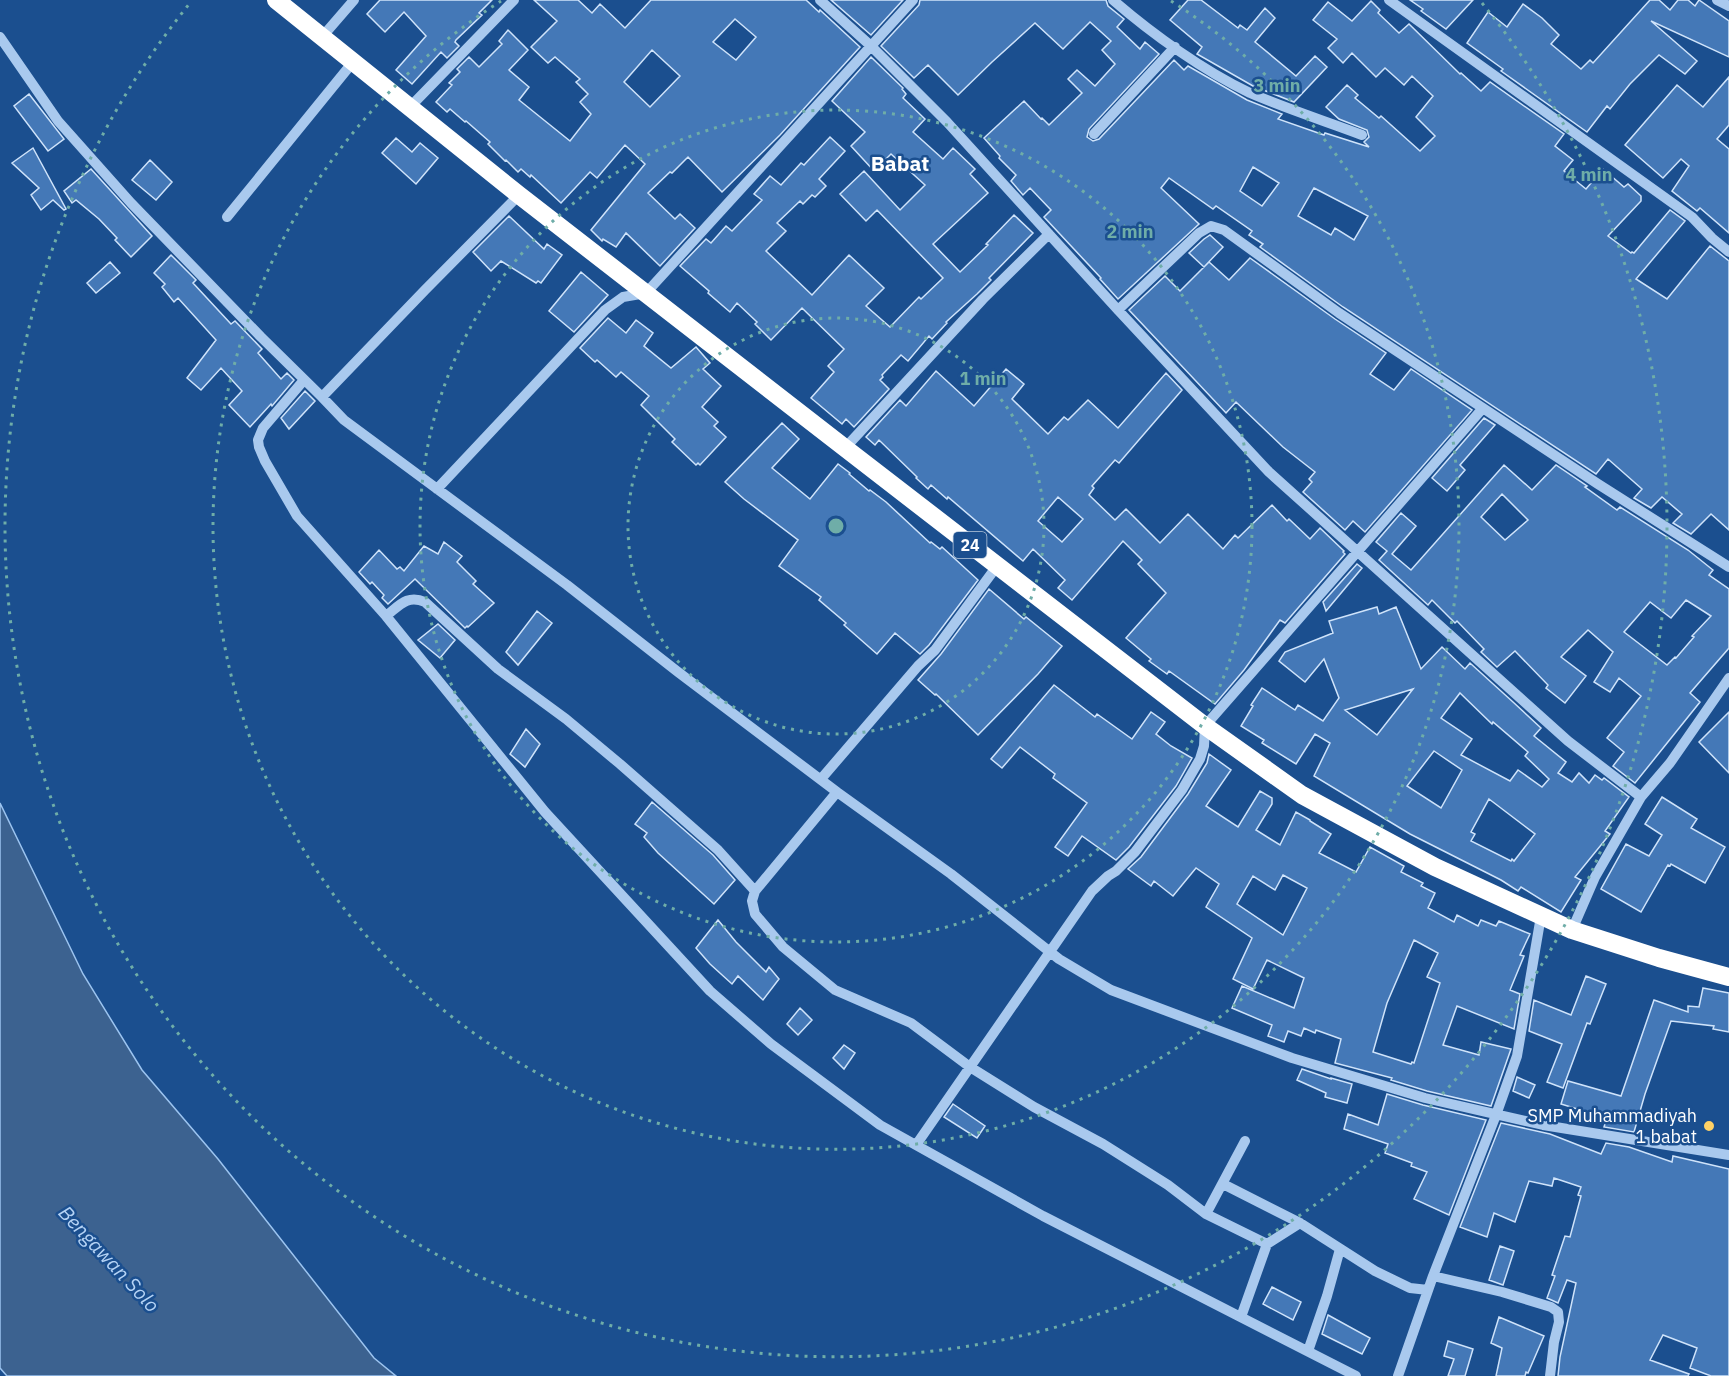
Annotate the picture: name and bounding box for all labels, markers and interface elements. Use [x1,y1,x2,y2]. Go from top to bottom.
text: 3 min [1253,74,1301,97]
district label: Babat [871,149,929,177]
text: 4 min [1565,163,1613,186]
text: 2 min [1106,220,1154,243]
text: 1 min [959,367,1007,390]
centre of rings [826,516,846,536]
road number: 24 [954,532,986,558]
place label: SMP Muhammadiyah 1 babat [1528,1104,1697,1148]
marker: SMP Muhammadiyah 1 babat [1702,1119,1716,1133]
water label: Bengawan Solo [53,1199,166,1318]

